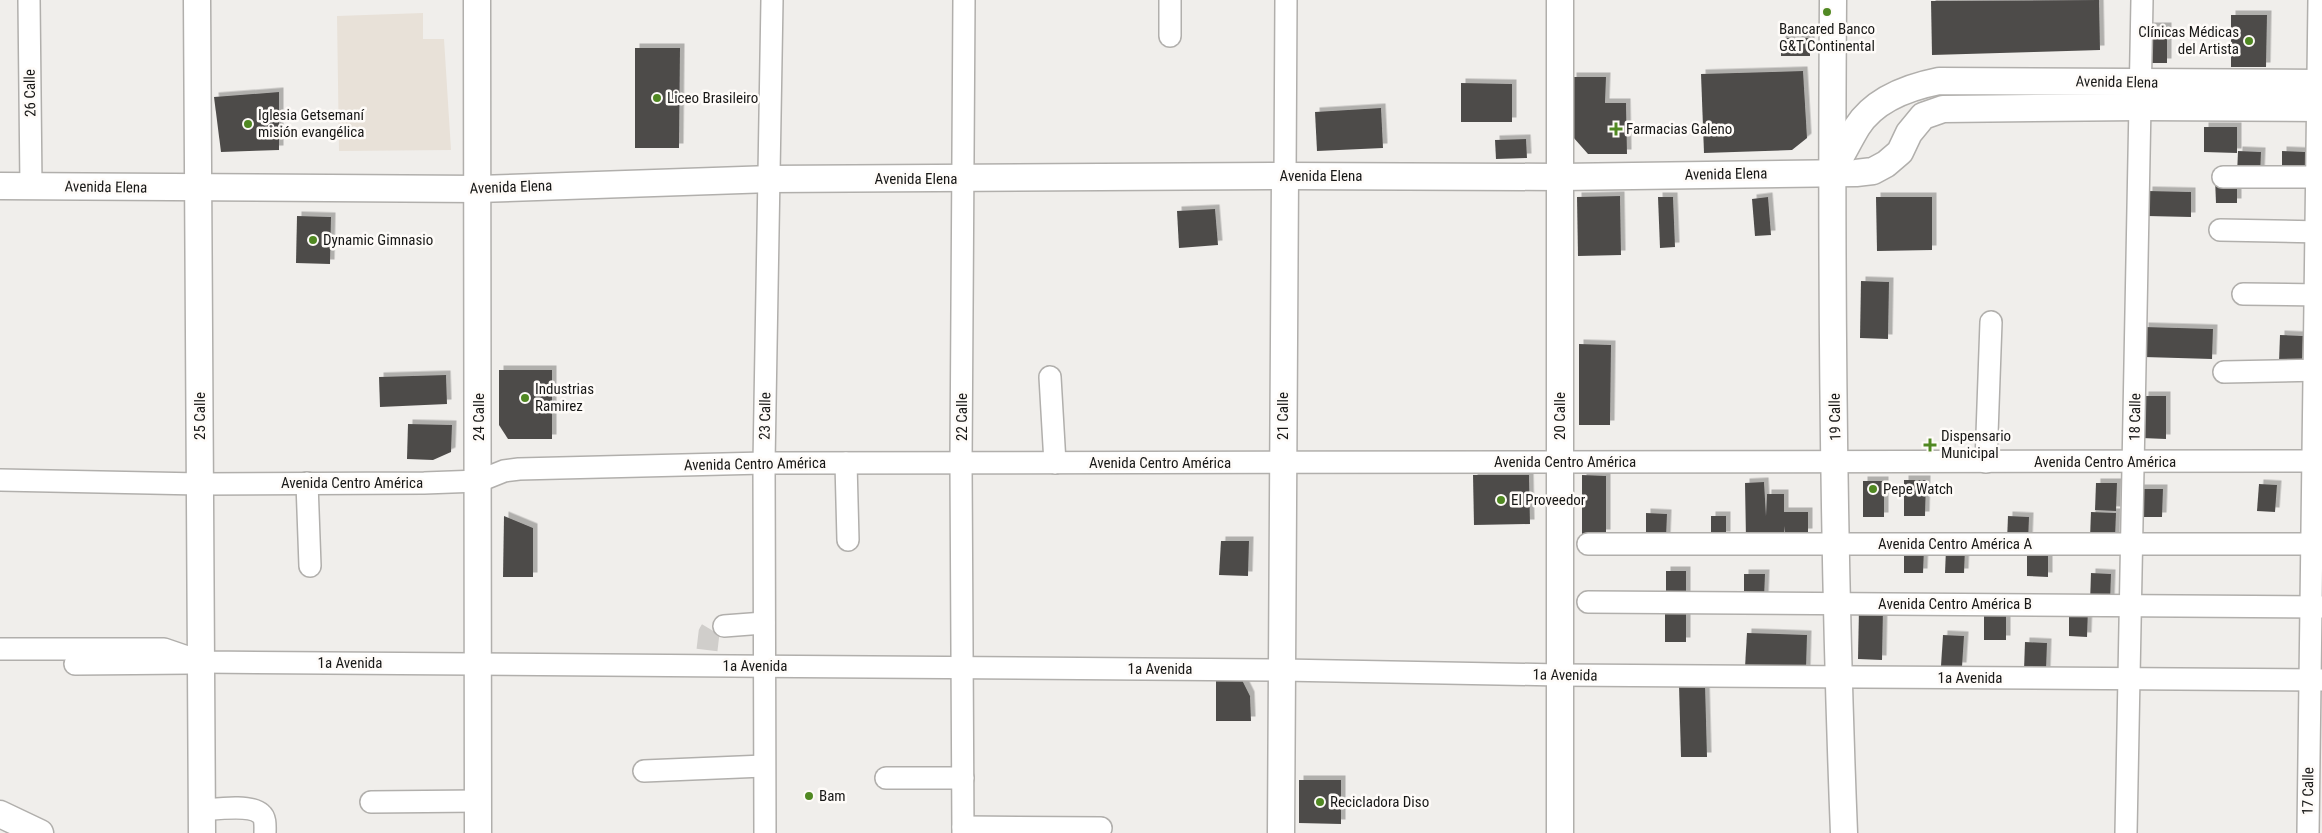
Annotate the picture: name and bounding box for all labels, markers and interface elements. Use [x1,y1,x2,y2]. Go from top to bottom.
marker: Bancared Banco G&T Continental [1821,6,1833,18]
place label: Bancared Banco G&T Continental [1779,20,1875,55]
place label: Clínicas Médicas del Artista [2138,23,2239,58]
marker: Clínicas Médicas del Artista [2243,35,2255,47]
street label: 26 Calle [21,69,39,117]
street label: Avenida Elena [2075,72,2159,92]
place label: Liceo Brasileiro [667,89,758,107]
marker: Liceo Brasileiro [651,92,663,104]
place label: Iglesia Getsemaní misión evangélica [258,106,365,141]
marker: Iglesia Getsemaní misión evangélica [242,118,254,130]
place label: Farmacias Galeno [1626,120,1732,138]
marker: Farmacias Galeno [1610,123,1622,135]
street label: Avenida Elena [1684,164,1768,184]
street label: Avenida Elena [1280,167,1362,185]
street label: Avenida Elena [875,170,957,188]
street label: Avenida Elena [64,177,148,197]
street label: Avenida Elena [469,177,553,197]
place label: Dynamic Gimnasio [323,231,433,249]
marker: Dynamic Gimnasio [307,234,319,246]
place label: Industrias Ramirez [535,380,594,415]
street label: 25 Calle [191,392,209,440]
marker: Industrias Ramirez [519,392,531,404]
street label: 23 Calle [756,392,774,440]
street label: 21 Calle [1274,392,1292,440]
street label: 20 Calle [1551,392,1569,440]
street label: 24 Calle [470,393,488,441]
street label: 22 Calle [953,393,971,441]
street label: 19 Calle [1826,393,1844,441]
street label: 18 Calle [2126,393,2144,441]
place label: Dispensario Municipal [1941,427,2011,462]
marker: Dispensario Municipal [1923,438,1937,452]
street label: Avenida Centro América [1494,453,1636,471]
street label: Avenida Centro América [2034,453,2176,471]
street label: Avenida Centro América [684,454,826,474]
street label: Avenida Centro América [1089,454,1231,472]
street label: Avenida Centro América [281,474,423,492]
place label: Pepe Watch [1883,480,1953,498]
marker: Pepe Watch [1867,483,1879,495]
place label: El Proveedor [1511,491,1586,509]
marker: El Proveedor [1495,494,1507,506]
street label: Avenida Centro América A [1878,535,2032,553]
street label: Avenida Centro América B [1878,595,2032,613]
street label: 1a Avenida [317,654,383,672]
street label: 1a Avenida [722,657,788,675]
street label: 1a Avenida [1127,660,1193,678]
street label: 1a Avenida [1532,665,1598,685]
street label: 1a Avenida [1937,669,2003,687]
street label: 17 Calle [2299,767,2317,815]
place label: Bam [819,787,846,805]
marker: Bam [803,790,815,802]
place label: Recicladora Diso [1330,793,1429,811]
marker: Recicladora Diso [1314,796,1326,808]

